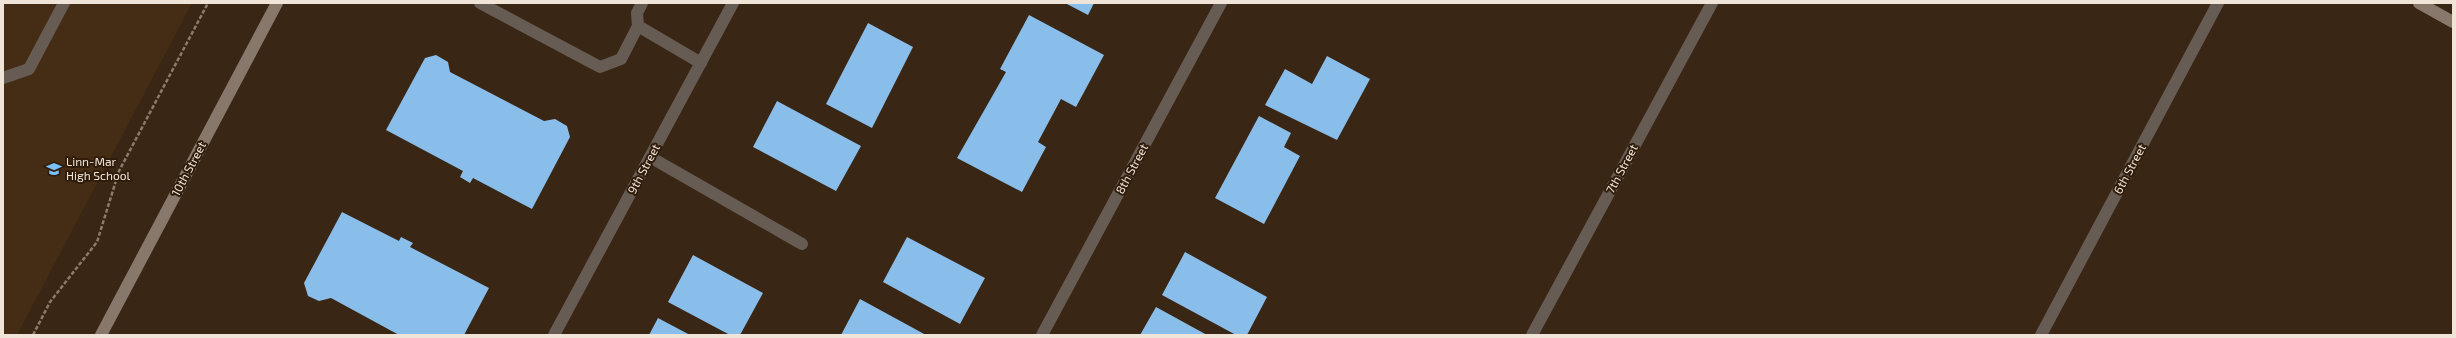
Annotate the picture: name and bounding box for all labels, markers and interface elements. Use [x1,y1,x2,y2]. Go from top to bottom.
street label: 10th Street [168,139,208,198]
street label: 9th Street [624,141,662,196]
street label: 8th Street [1112,141,1150,196]
street label: 7th Street [1602,141,1640,196]
street label: 6th Street [2110,141,2148,196]
place label: Linn-Mar High School [66,154,131,182]
school or university icon: Linn-Mar High School [45,160,63,178]

